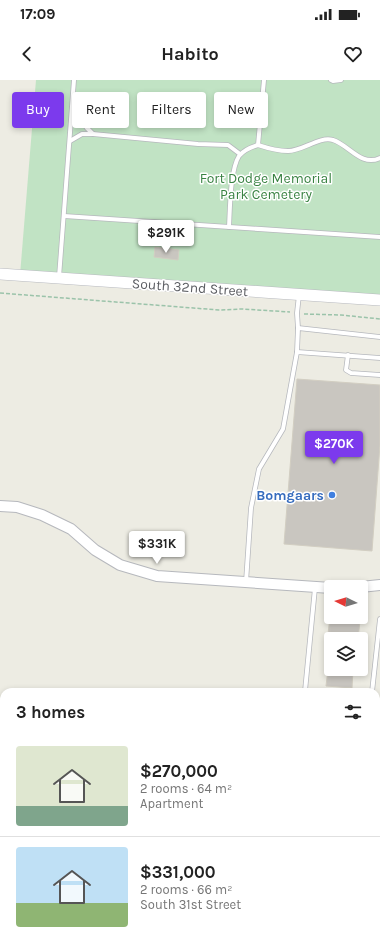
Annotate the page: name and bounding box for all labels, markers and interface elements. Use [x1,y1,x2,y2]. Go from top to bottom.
text: 17:09 [20,5,56,23]
icon: back [16,43,38,65]
text: Habito [161,43,219,65]
icon: heart [342,43,364,65]
chip: Buy [12,92,64,128]
chip: Rent [72,92,129,128]
chip: Filters [137,92,206,128]
chip: New [214,92,268,128]
park label: Fort Dodge Memorial Park Cemetery [200,170,332,203]
pin: $291K [138,220,194,254]
text: $291K [147,225,185,240]
street label: South 32nd Street [131,275,249,300]
pin: $270K [306,431,362,465]
text: $270K [314,436,354,451]
place label: Bomgaars [256,487,324,504]
marker: Bomgaars [327,490,337,500]
pin: $331K [129,531,185,565]
text: $331K [138,536,176,551]
north arrow [324,580,368,624]
map controls [324,580,368,676]
button: layers [324,632,368,676]
icon: filters [342,701,364,723]
text: 3 homes [16,702,85,722]
text: $270,000 [140,761,218,781]
icon: home [48,762,96,810]
text: 2 rooms · 64 m² [140,781,232,796]
text: Apartment [140,796,203,811]
text: $331,000 [140,862,215,882]
icon: home [48,863,96,911]
text: 2 rooms · 66 m² [140,882,232,897]
text: South 31st Street [140,897,241,912]

